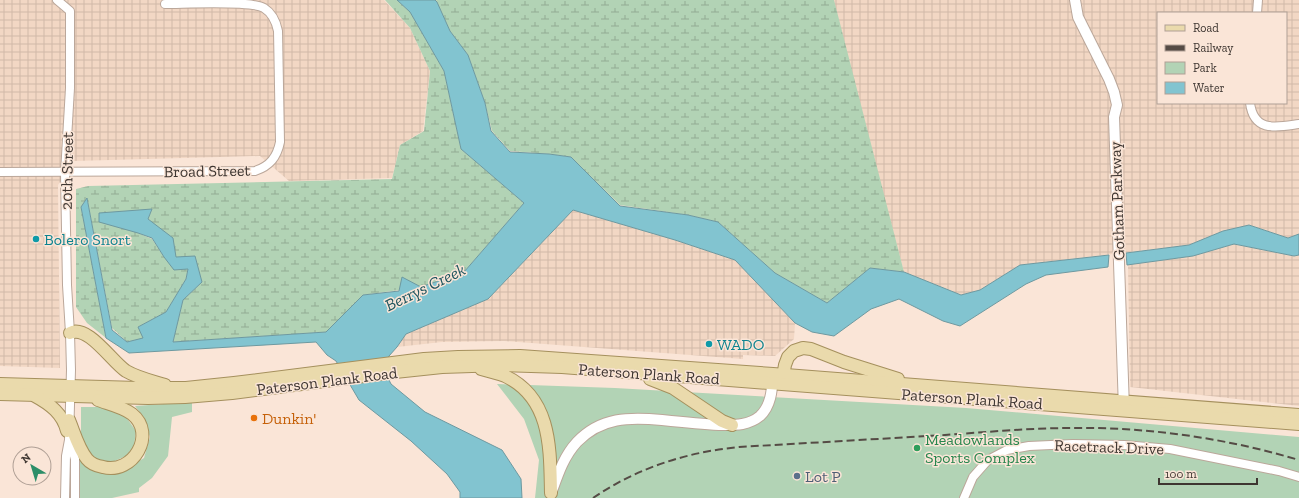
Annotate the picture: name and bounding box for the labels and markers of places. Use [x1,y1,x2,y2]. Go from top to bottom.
place label: Bolero Snort [44,230,131,249]
marker: Bolero Snort [31,234,41,244]
place label: WADO [717,335,765,354]
marker: WADO [704,339,714,349]
place label: Dunkin' [262,409,316,428]
marker: Dunkin' [249,413,259,423]
place label: Meadowlands Sports Complex [925,430,1035,467]
marker: Meadowlands Sports Complex [912,443,922,453]
place label: Lot P [805,467,841,486]
marker: Lot P [792,471,802,481]

